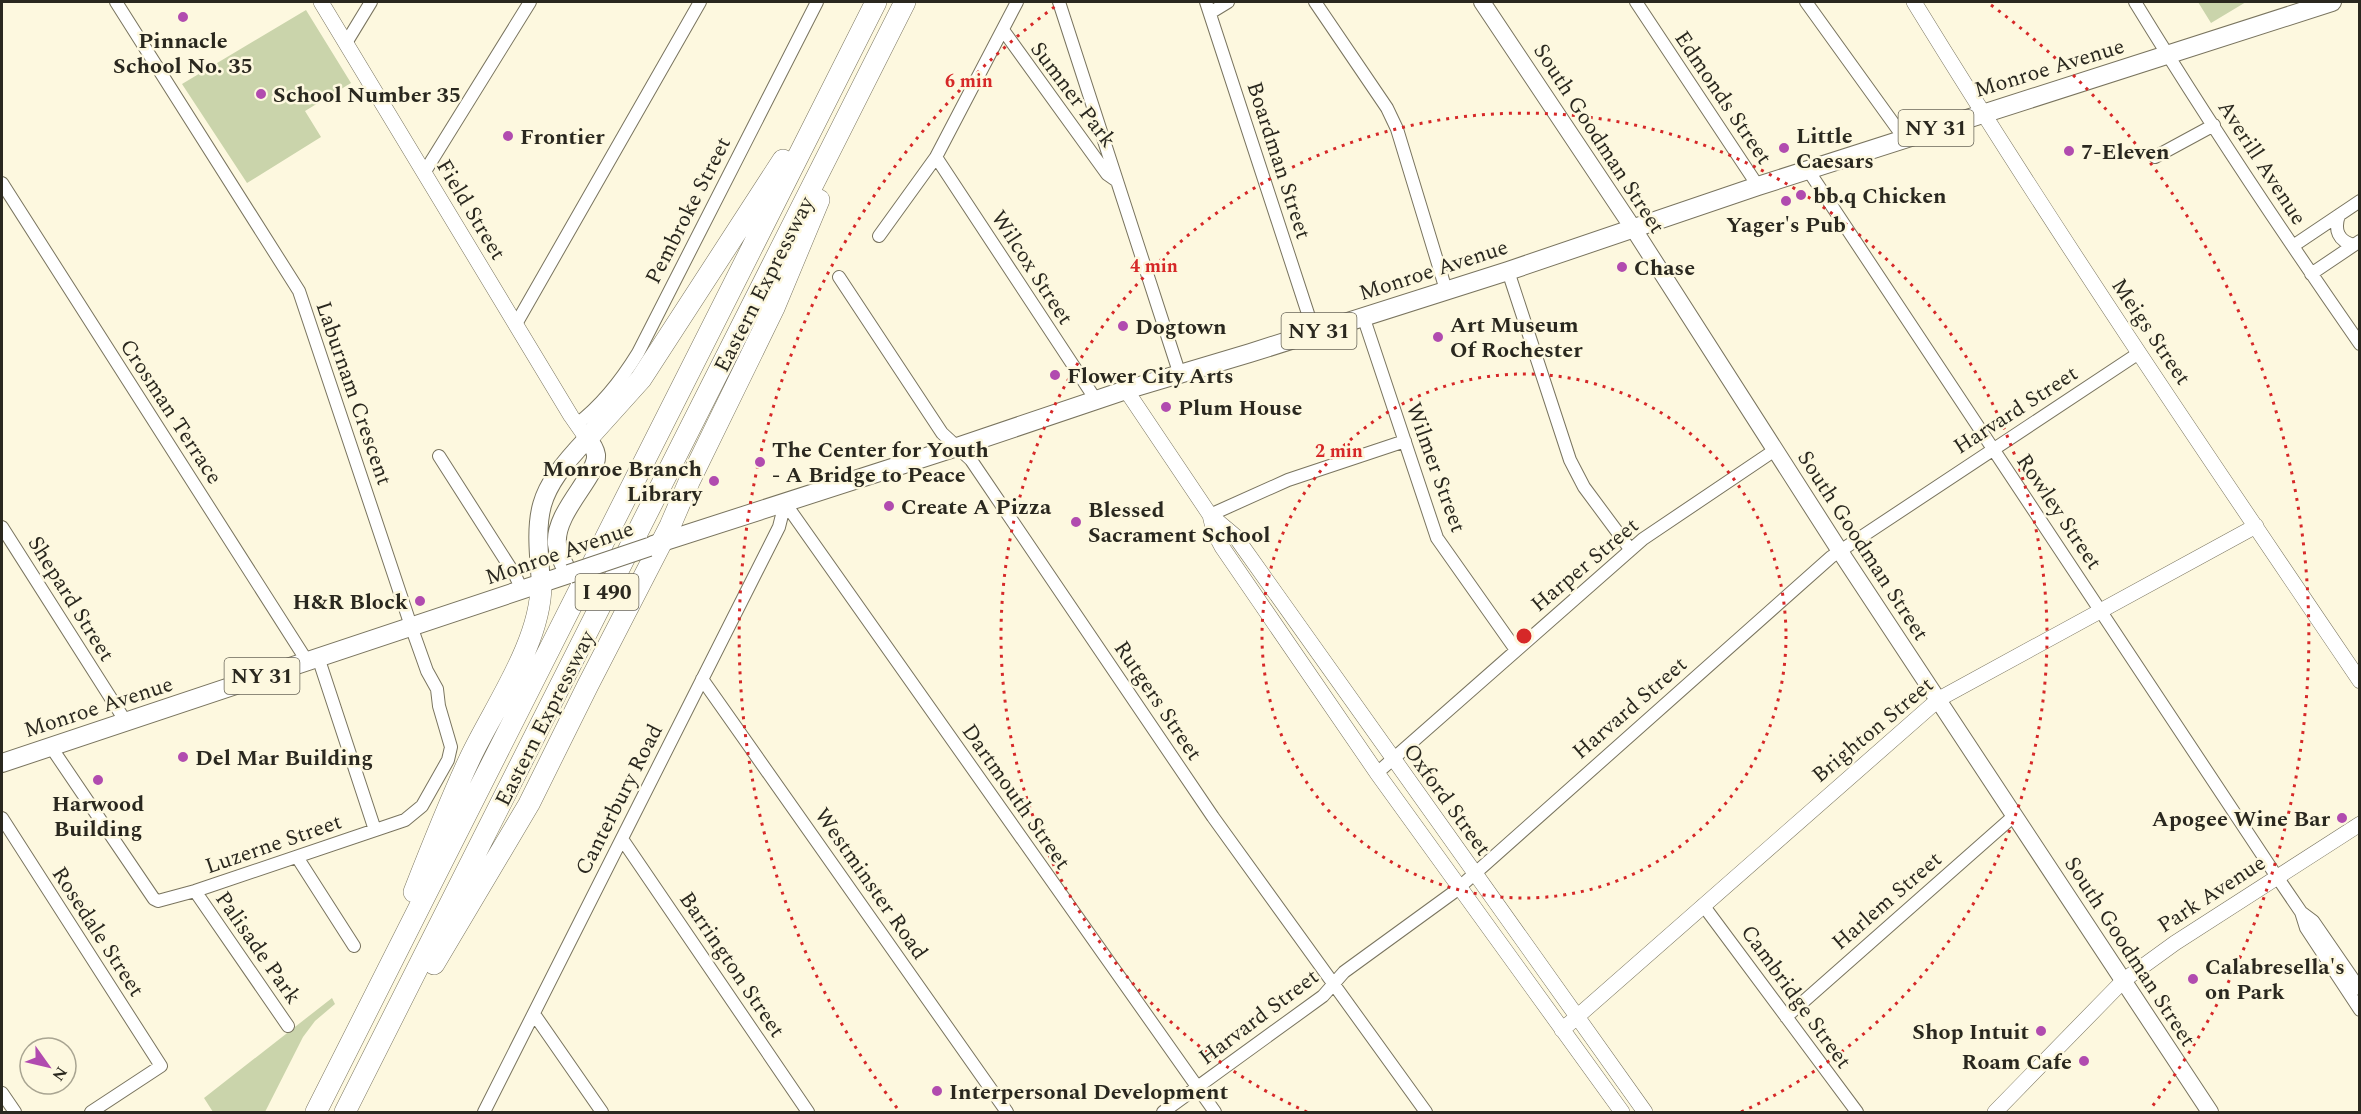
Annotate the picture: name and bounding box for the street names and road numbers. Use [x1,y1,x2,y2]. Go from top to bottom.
street label: Edmonds Street [1666,24,1780,172]
street label: Monroe Avenue [1970,30,2129,107]
street label: Sumner Park [1022,35,1124,155]
street label: South Goodman Street [1525,37,1673,241]
street label: Boardman Street [1238,77,1320,244]
street label: Averill Avenue [2209,94,2315,232]
road number: NY 31 [1898,110,1974,146]
street label: Pembroke Street [637,131,740,290]
street label: Field Street [428,153,514,267]
street label: Eastern Expressway [706,190,824,378]
street label: Wilcox Street [982,204,1081,332]
street label: Monroe Avenue [1355,231,1512,310]
street label: Meigs Street [2103,272,2199,392]
street label: Laburnam Crescent [307,297,401,490]
road number: NY 31 [1282,313,1356,349]
street label: Crosman Terrace [111,332,230,491]
street label: Harvard Street [1947,357,2085,463]
street label: Wilmer Street [1397,398,1474,537]
street label: South Goodman Street [1789,444,1937,648]
street label: Rowley Street [2008,447,2110,577]
street label: Harper Street [1524,510,1646,620]
street label: Monroe Avenue [481,513,638,594]
street label: Shepard Street [19,530,123,668]
road number: I 490 [576,574,638,610]
street label: Eastern Expressway [487,624,605,812]
street label: Rutgers Street [1105,634,1210,768]
street label: Harvard Street [1565,649,1695,767]
road number: NY 31 [224,658,300,694]
street label: Monroe Avenue [20,668,177,747]
street label: Brighton Street [1805,669,1941,791]
street label: Dartmouth Street [953,717,1079,877]
street label: Canterbury Road [567,718,672,881]
street label: Oxford Street [1395,737,1499,863]
street label: Westminster Road [806,801,936,967]
street label: Luzerne Street [201,806,347,883]
street label: Harlem Street [1825,844,1950,958]
street label: Park Avenue [2151,847,2273,942]
street label: South Goodman Street [2056,850,2204,1054]
street label: Rosedale Street [43,860,153,1004]
street label: Palisade Park [206,884,309,1011]
street label: Barrington Street [671,885,793,1045]
street label: Cambridge Street [1732,918,1860,1076]
street label: Harvard Street [1192,961,1326,1073]

